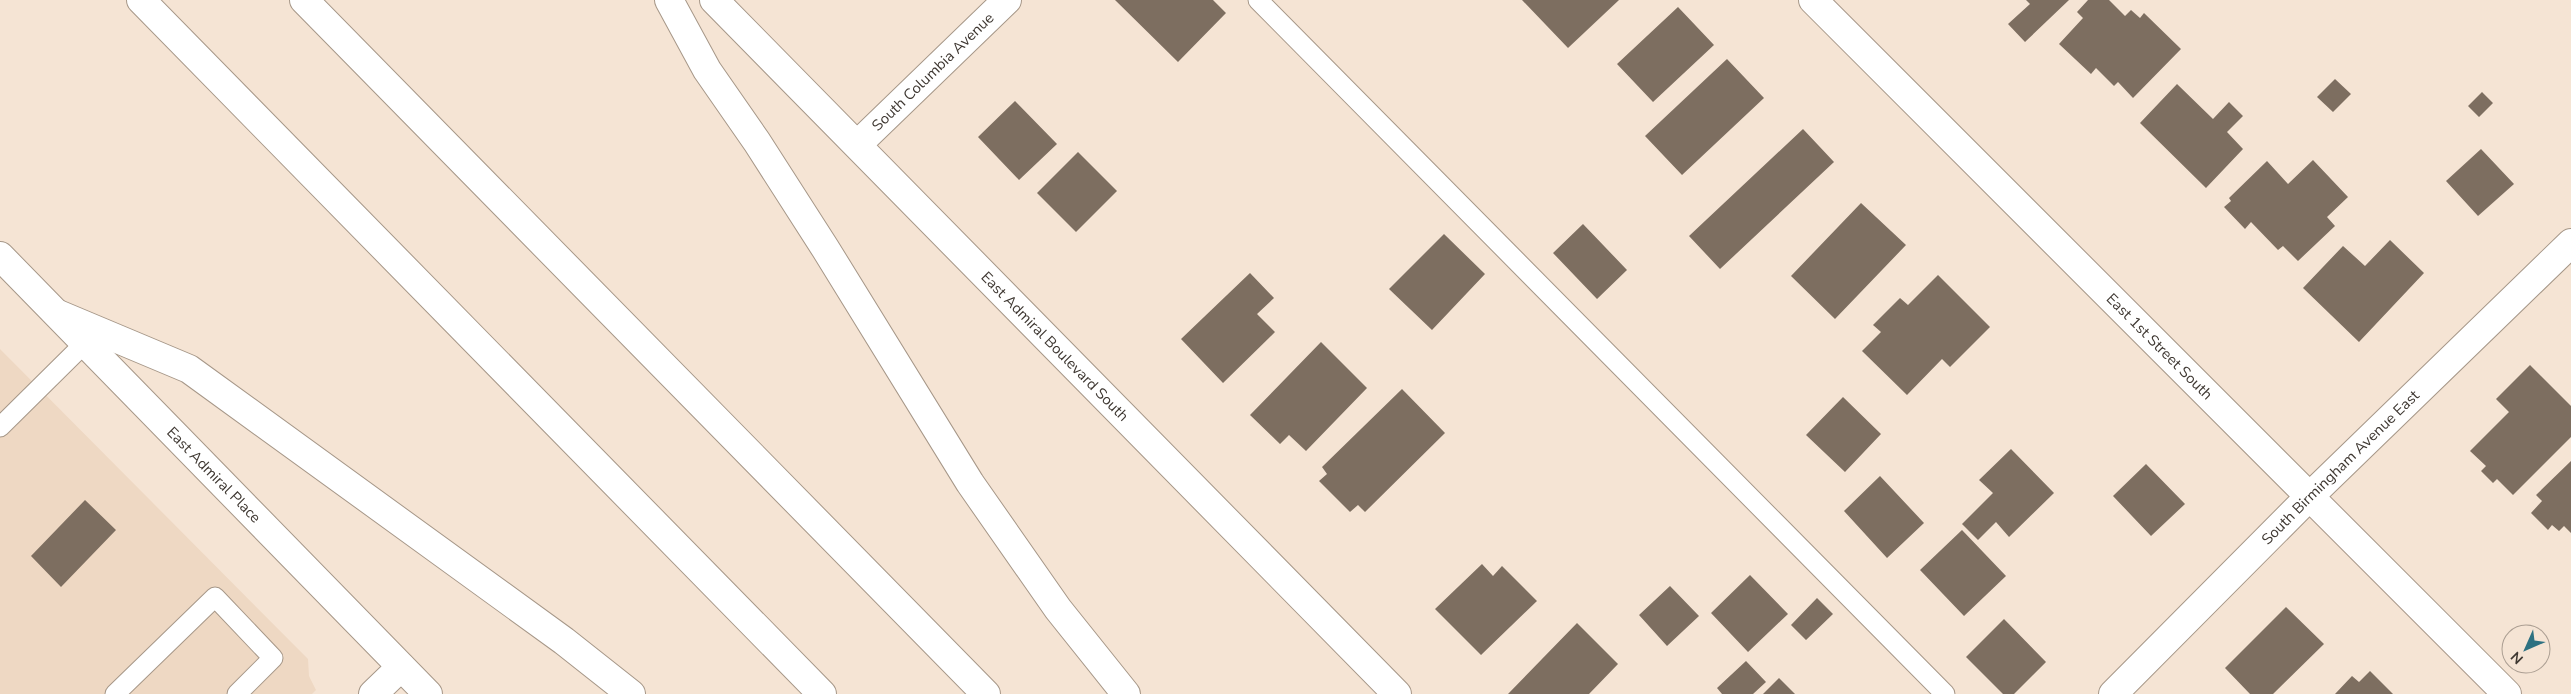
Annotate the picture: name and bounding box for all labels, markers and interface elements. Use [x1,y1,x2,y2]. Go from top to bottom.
street label: South Columbia Avenue [867,8,998,135]
street label: East Admiral Boulevard South [977,267,1133,426]
street label: East 1st Street South [2102,289,2217,404]
street label: South Birmingham Avenue East [2257,385,2424,549]
street label: East Admiral Place [162,422,265,527]
north arrow [2501,624,2551,674]
text: N [2507,647,2528,668]

